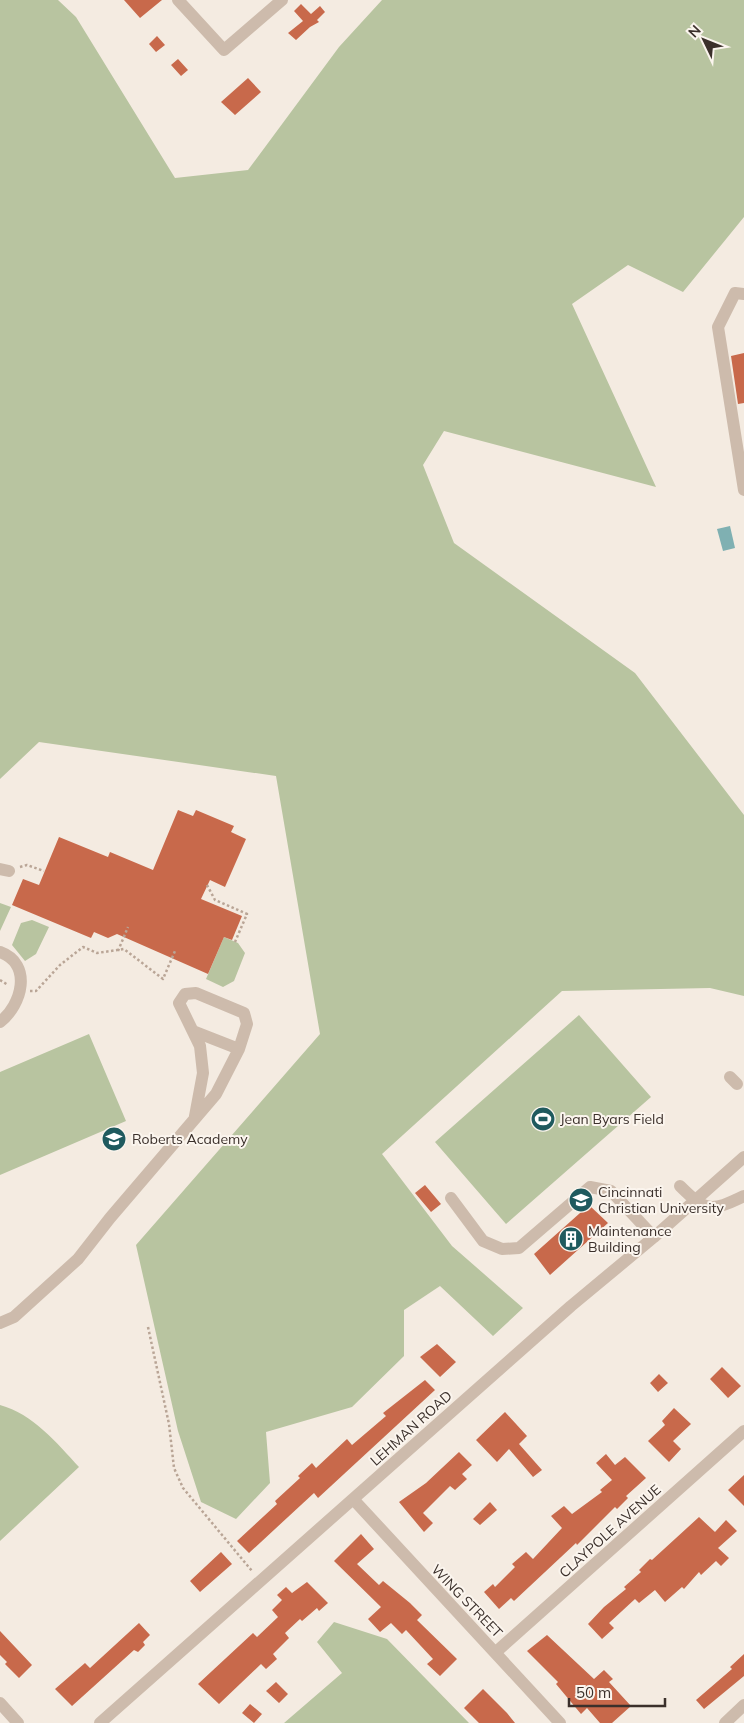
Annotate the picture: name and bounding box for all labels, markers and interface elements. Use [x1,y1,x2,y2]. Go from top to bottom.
north arrow [679,15,729,65]
text: N [684,21,705,41]
sports icon: Jean Byars Field [530,1106,556,1132]
place label: Jean Byars Field [560,1110,664,1128]
school or university icon: Roberts Academy [101,1126,127,1152]
place label: Roberts Academy [132,1130,248,1148]
place label: Cincinnati Christian University [598,1183,725,1217]
school or university icon: Cincinnati Christian University [568,1187,594,1213]
place label: Maintenance Building [588,1222,672,1256]
building icon: Maintenance Building [558,1226,584,1252]
street label: LEHMAN ROAD [366,1387,456,1469]
street label: CLAYPOLE AVENUE [555,1481,665,1581]
street label: WING STREET [428,1561,507,1642]
scale bar [569,1676,665,1708]
text: 50 m [576,1683,611,1702]

